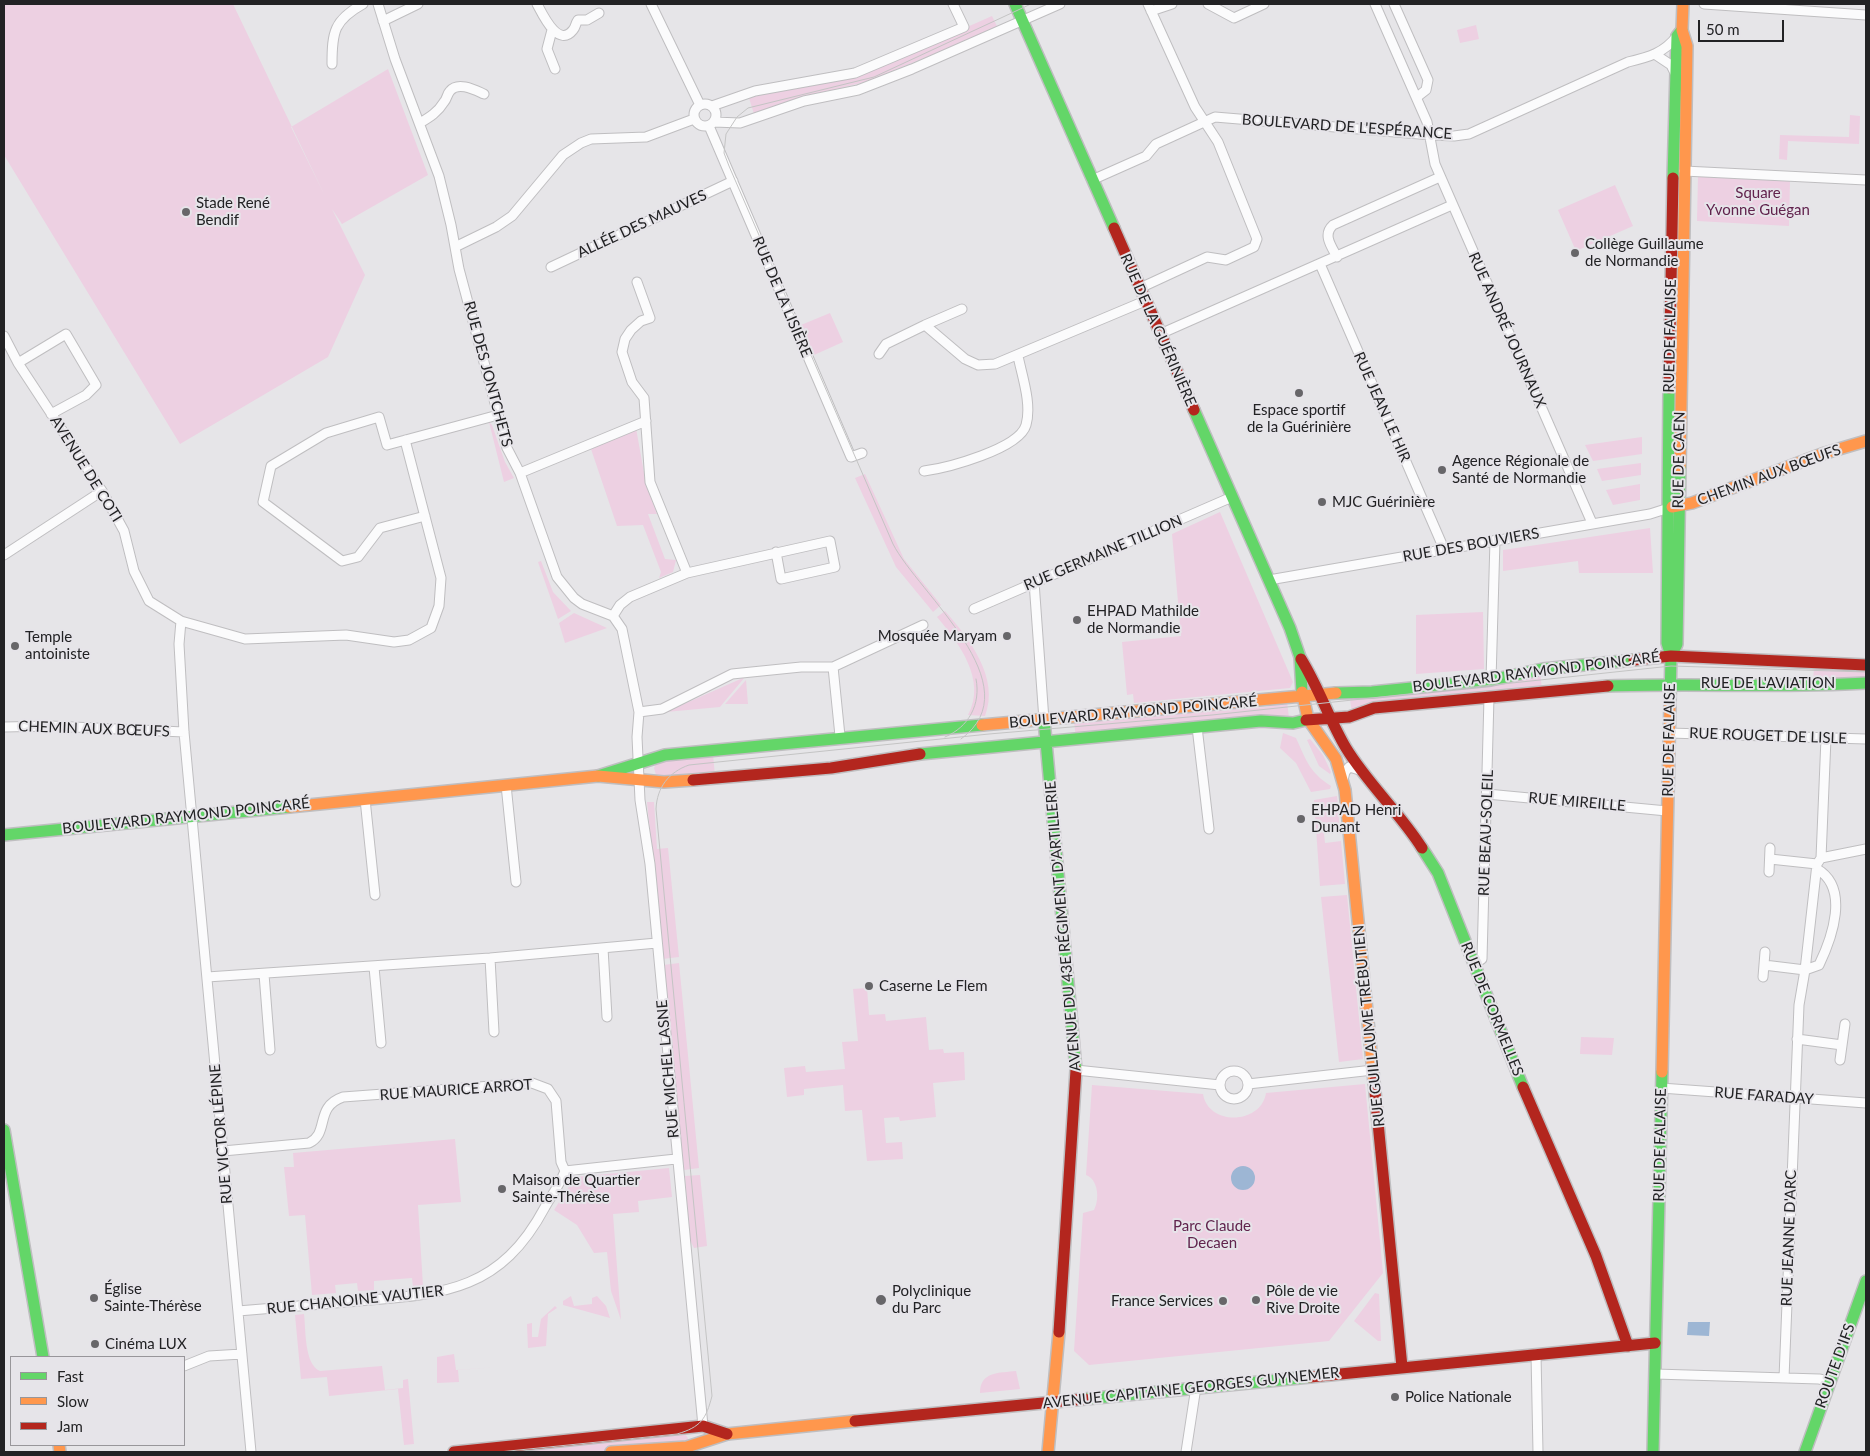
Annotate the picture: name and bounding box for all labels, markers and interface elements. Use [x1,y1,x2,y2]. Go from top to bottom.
scale bar [1700,10,1786,42]
text: 50 m [1706,20,1740,38]
street label: BOULEVARD DE L'ESPÉRANCE [1241,111,1453,143]
park label: Square Yvonne Guégan [1706,184,1810,219]
street label: ALLÉE DES MAUVES [574,186,710,262]
place label: Stade René Bendif [196,194,270,229]
marker: Stade René Bendif [180,206,192,218]
street label: RUE DE LA LISIÈRE [748,234,816,360]
place label: Collège Guillaume de Normandie [1585,235,1704,270]
marker: Collège Guillaume de Normandie [1569,247,1581,259]
street label: RUE ANDRÉ JOURNAUX [1464,249,1550,411]
street label: RUE DE LA GUÉRINIÈRE [1116,251,1200,409]
street label: RUE DE FALAISE [1660,279,1680,393]
street label: RUE DES JONTCHETS [460,299,516,449]
street label: RUE JEAN LE HIR [1350,349,1414,465]
marker: Espace sportif de la Guérinière [1293,387,1305,399]
place label: Espace sportif de la Guérinière [1247,401,1351,436]
street label: RUE DE CAEN [1669,411,1689,509]
street label: AVENUE DE COTI [46,413,126,525]
street label: CHEMIN AUX BŒUFS [1695,441,1843,509]
place label: Agence Régionale de Santé de Normandie [1452,452,1589,487]
marker: Agence Régionale de Santé de Normandie [1436,464,1448,476]
place label: MJC Guérinière [1332,493,1435,511]
marker: MJC Guérinière [1316,496,1328,508]
street label: RUE GERMAINE TILLION [1021,511,1185,595]
street label: RUE DES BOUVIERS [1401,524,1541,566]
place label: EHPAD Mathilde de Normandie [1087,602,1199,637]
marker: EHPAD Mathilde de Normandie [1071,614,1083,626]
place label: Mosquée Maryam [878,627,997,645]
place label: Temple antoiniste [25,628,90,663]
marker: Mosquée Maryam [1001,630,1013,642]
marker: Temple antoiniste [9,640,21,652]
street label: BOULEVARD RAYMOND POINCARÉ [1412,648,1660,696]
street label: RUE DE L'AVIATION [1701,674,1835,692]
street label: RUE DE FALAISE [1659,683,1679,797]
street label: BOULEVARD RAYMOND POINCARÉ [1008,692,1258,732]
street label: CHEMIN AUX BŒUFS [18,717,170,741]
street label: RUE ROUGET DE LISLE [1689,724,1847,748]
street label: RUE BEAU-SOLEIL [1475,770,1497,896]
street label: AVENUE DU 43E RÉGIMENT D'ARTILLERIE [1041,780,1085,1072]
street label: RUE MIREILLE [1528,789,1626,815]
street label: BOULEVARD RAYMOND POINCARÉ [61,794,311,838]
place label: EHPAD Henri Dunant [1311,801,1401,836]
marker: EHPAD Henri Dunant [1295,813,1307,825]
street label: RUE GUILLAUME TRÉBUTIEN [1349,924,1389,1128]
street label: RUE DE CORMELLES [1457,939,1527,1079]
place label: Caserne Le Flem [879,977,988,995]
marker: Caserne Le Flem [863,980,875,992]
street label: RUE MICHEL LASNE [653,999,683,1139]
street label: RUE VICTOR LÉPINE [206,1063,236,1205]
street label: RUE MAURICE ARROT [379,1076,533,1104]
street label: RUE FARADAY [1714,1084,1814,1108]
street label: RUE DE FALAISE [1650,1088,1670,1202]
street label: RUE JEANNE D'ARC [1778,1169,1800,1307]
place label: Maison de Quartier Sainte-Thérèse [512,1171,640,1206]
marker: Maison de Quartier Sainte-Thérèse [496,1183,508,1195]
park label: Parc Claude Decaen [1173,1217,1251,1252]
place label: Église Sainte-Thérèse [104,1280,202,1315]
street label: RUE CHANOINE VAUTIER [266,1282,444,1318]
place label: Polyclinique du Parc [892,1282,971,1317]
place label: Pôle de vie Rive Droite [1266,1282,1340,1317]
marker: Église Sainte-Thérèse [88,1292,100,1304]
place label: France Services [1111,1292,1213,1310]
marker: Polyclinique du Parc [874,1293,888,1307]
marker: Pôle de vie Rive Droite [1250,1294,1262,1306]
marker: France Services [1217,1295,1229,1307]
street label: ROUTE D'IFS [1811,1321,1859,1411]
place label: Cinéma LUX [105,1335,187,1353]
marker: Cinéma LUX [89,1338,101,1350]
legend [10,1356,185,1446]
street label: AVENUE CAPITAINE GEORGES GUYNEMER [1042,1363,1340,1413]
text: Fast [57,1367,84,1385]
place label: Police Nationale [1405,1388,1512,1406]
marker: Police Nationale [1389,1391,1401,1403]
text: Slow [57,1392,89,1410]
text: Jam [57,1417,83,1435]

